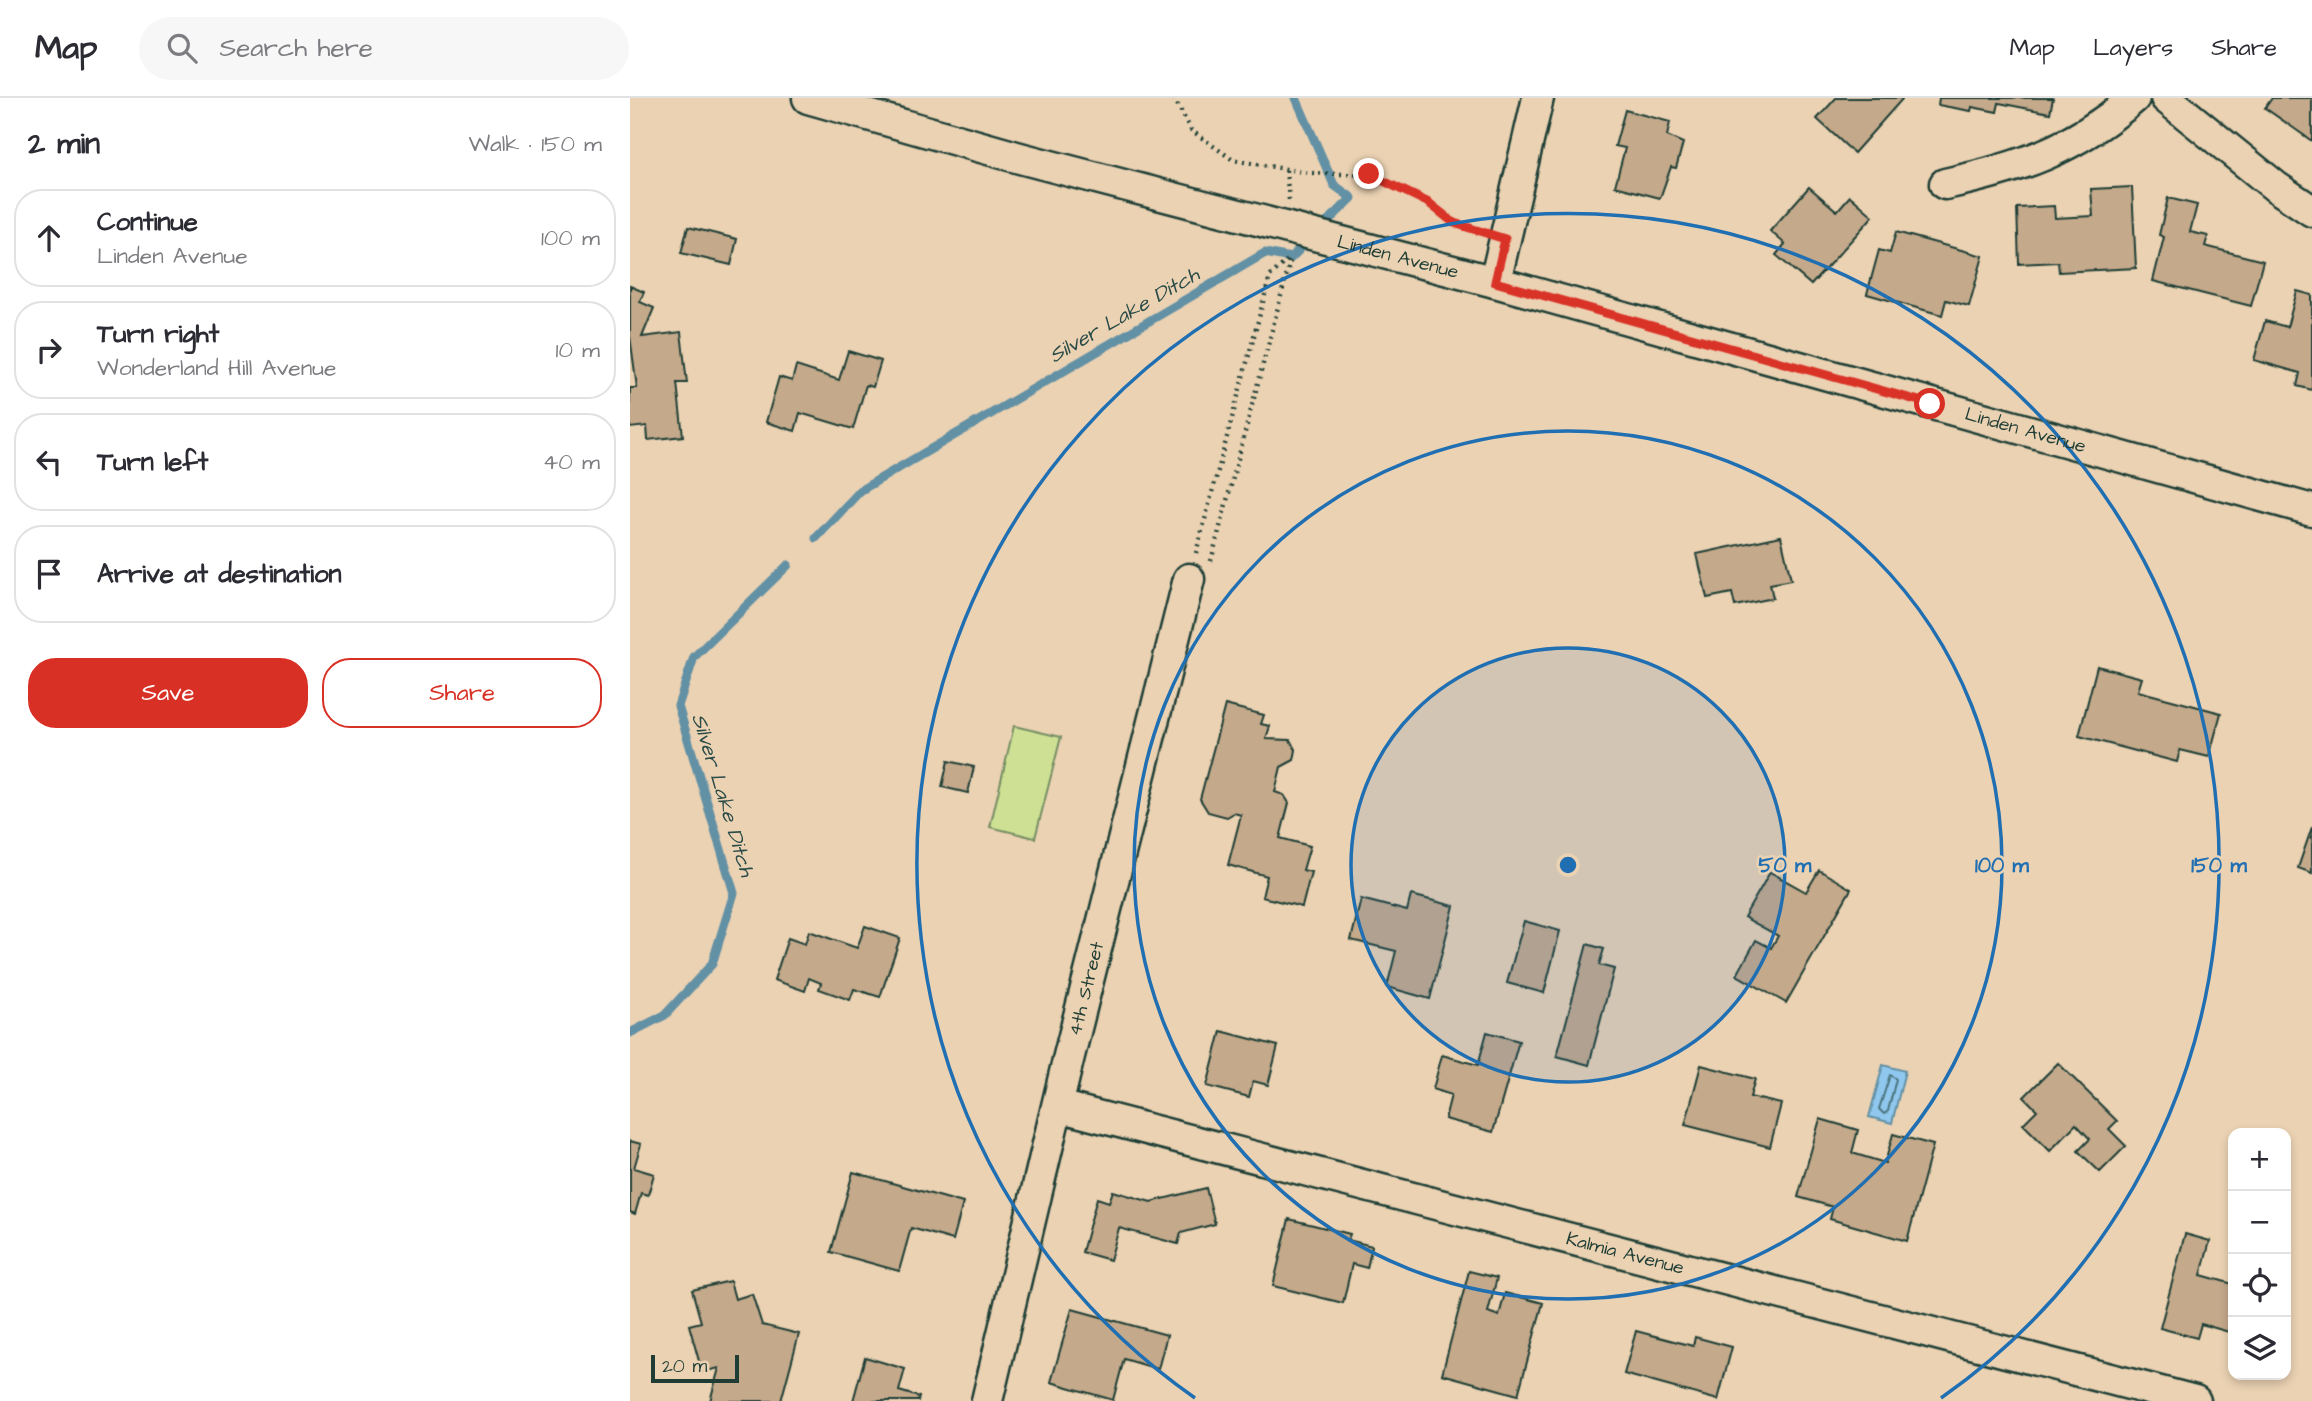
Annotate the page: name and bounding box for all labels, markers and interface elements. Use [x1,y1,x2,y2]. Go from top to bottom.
search box [139,17,629,80]
text: Map [35,25,97,71]
icon: search [163,29,201,67]
text: Search here [219,30,373,66]
text: Map [2010,31,2055,65]
text: Layers [2093,31,2173,65]
text: Share [2211,31,2277,65]
text: 2 min [28,123,100,165]
text: Walk · 150 m [468,128,602,160]
route end [1353,158,1384,189]
text: Continue [97,204,198,240]
icon: ahead [30,219,68,257]
text: 100 m [541,222,600,254]
street label: Linden Avenue [1334,228,1462,285]
text: Linden Avenue [97,240,248,272]
water label: Silver Lake Ditch [1044,259,1206,370]
text: Turn right [97,316,219,352]
icon: right [30,331,68,369]
text: 10 m [555,334,600,366]
text: Wonderland Hill Avenue [97,352,336,384]
route start [1914,388,1945,419]
street label: Linden Avenue [1962,400,2089,460]
icon: left [30,443,68,481]
text: Turn left [97,444,208,480]
text: 40 m [543,446,600,478]
icon: arrive [30,555,68,593]
text: Arrive at destination [97,556,342,592]
button: Save [28,658,308,728]
button: Share [322,658,602,728]
water label: Silver Lake Ditch [684,710,762,882]
text: 50 m [1759,851,1812,880]
text: 100 m [1975,851,2030,880]
text: 150 m [2191,851,2247,880]
centre of rings [1556,853,1580,877]
street label: 4th Street [1061,938,1111,1039]
map controls [2228,1128,2291,1380]
button: + [2228,1128,2291,1191]
button: − [2228,1191,2291,1254]
street label: Kalmia Avenue [1563,1225,1687,1281]
button: locate [2228,1254,2291,1317]
button: layers [2228,1317,2291,1380]
scale bar [651,1352,738,1384]
text: 20 m [662,1353,707,1380]

